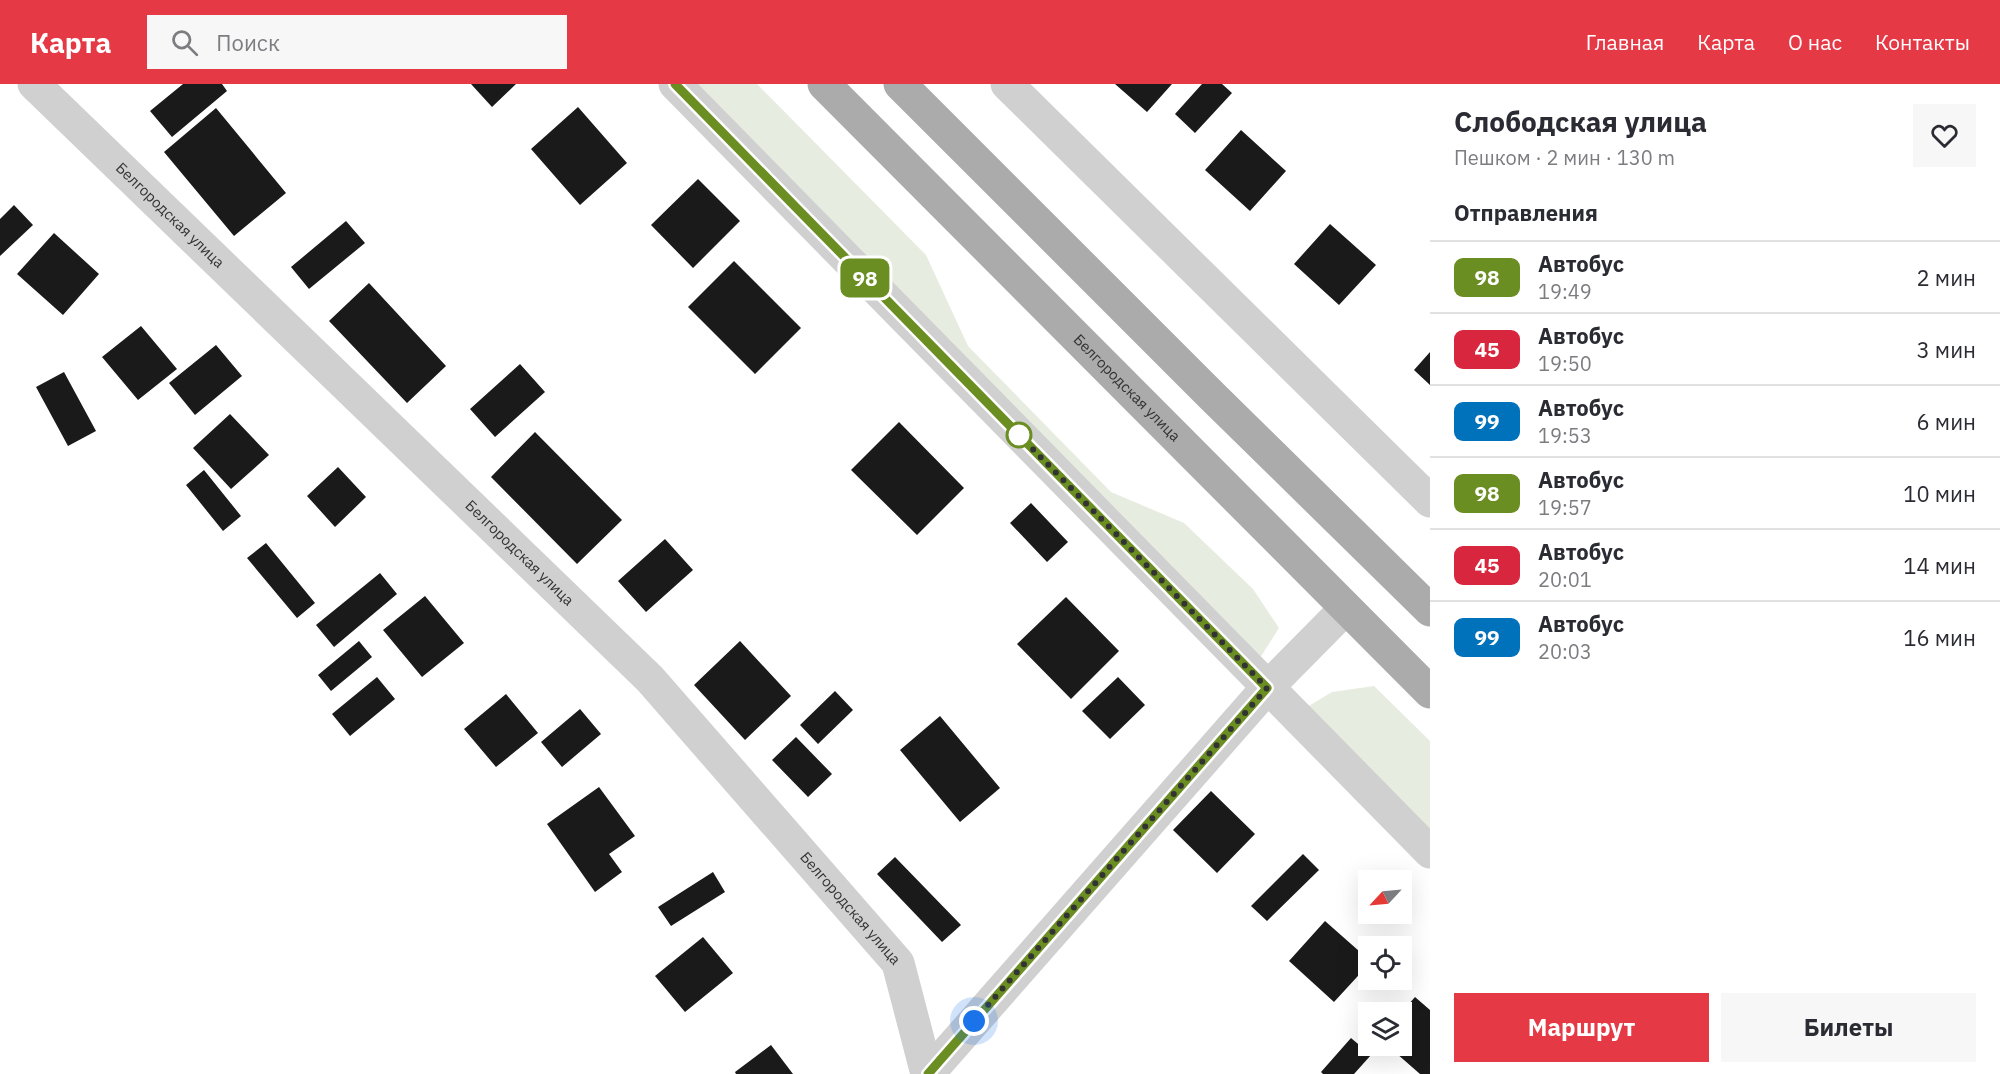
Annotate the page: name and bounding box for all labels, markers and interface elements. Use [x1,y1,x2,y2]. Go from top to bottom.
search box [147,15,567,69]
text: Карта [30,24,111,61]
icon: search [168,26,201,59]
text: Поиск [216,28,280,57]
text: Главная [1586,28,1664,56]
text: Карта [1697,28,1755,56]
text: О нас [1788,28,1842,56]
text: Контакты [1875,28,1970,56]
text: Слободская улица [1454,103,1707,140]
button: heart [1913,104,1976,167]
text: Пешком · 2 мин · 130 m [1454,144,1675,171]
street label: Белгородская улица [112,158,229,272]
text: Отправления [1454,198,1598,227]
text: Автобус [1538,249,1624,278]
line badge: 98 [838,258,892,298]
text: 98 [1474,263,1500,291]
text: 2 мин [1916,263,1976,292]
text: 98 [852,264,878,292]
text: 19:49 [1538,278,1592,305]
text: Автобус [1538,321,1624,350]
street label: Белгородская улица [1070,330,1185,445]
text: 45 [1474,335,1500,363]
text: 3 мин [1916,335,1976,364]
text: 19:50 [1538,350,1592,377]
text: Автобус [1538,393,1624,422]
text: 99 [1474,407,1500,435]
text: 6 мин [1916,407,1976,436]
unlabelled marker [1006,422,1032,448]
text: 19:53 [1538,422,1592,449]
text: Автобус [1538,465,1624,494]
text: 98 [1474,479,1500,507]
text: 10 мин [1903,479,1976,508]
text: 19:57 [1538,494,1592,521]
street label: Белгородская улица [462,496,578,609]
text: Автобус [1538,537,1624,566]
text: 45 [1474,551,1500,579]
text: 14 мин [1903,551,1976,580]
text: 20:01 [1538,566,1592,593]
text: Автобус [1538,609,1624,638]
text: 99 [1474,623,1500,651]
text: 16 мин [1903,623,1976,652]
text: 20:03 [1538,638,1592,665]
street label: Белгородская улица [796,848,905,968]
north arrow [1358,870,1412,924]
map controls [1358,870,1412,1056]
button: locate [1358,936,1412,990]
button: Маршрут [1454,993,1709,1062]
button: Билеты [1721,993,1976,1062]
button: layers [1358,1002,1412,1056]
your location [959,1006,989,1036]

